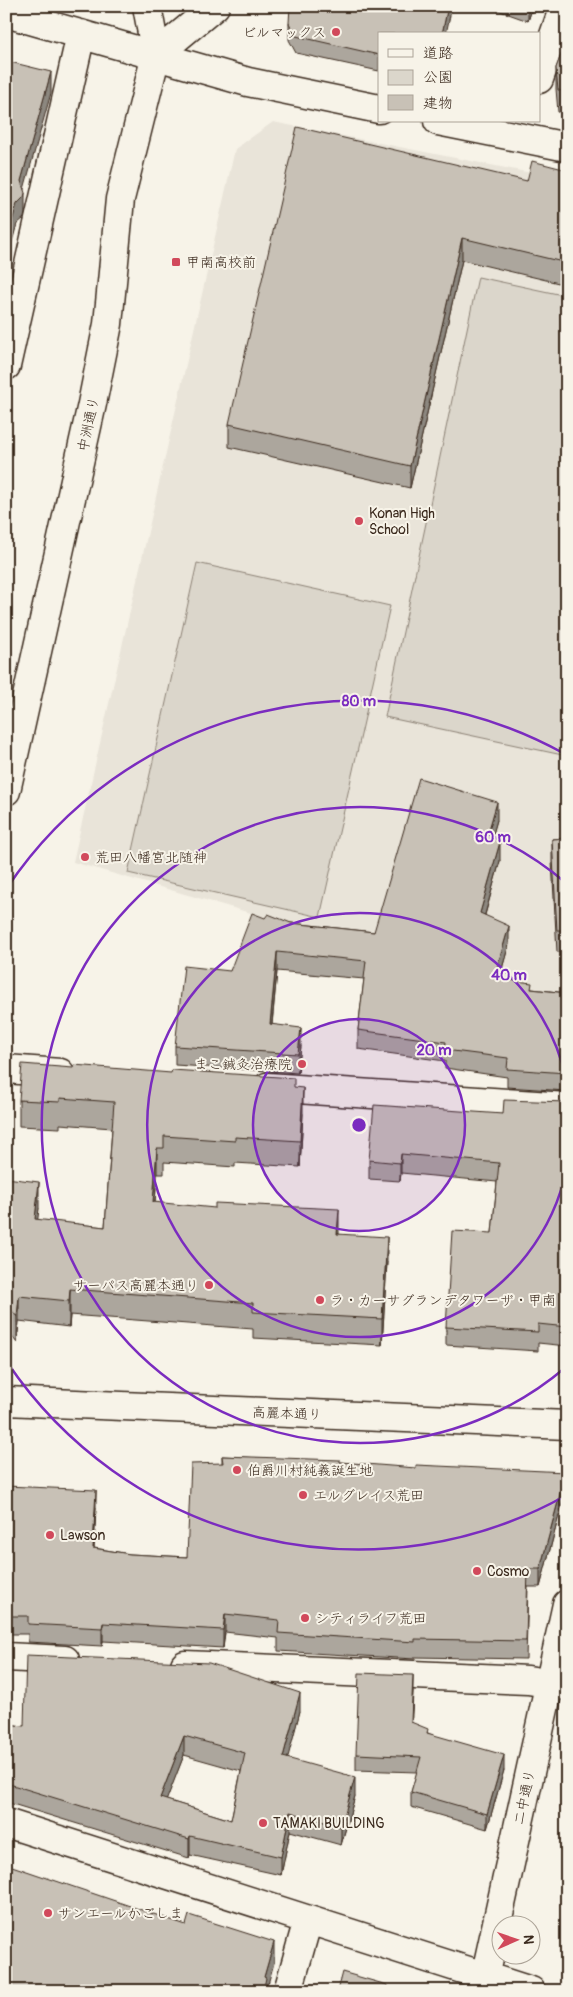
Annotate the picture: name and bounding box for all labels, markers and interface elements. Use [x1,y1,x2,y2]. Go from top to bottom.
place label: ビルマックス [242,24,326,41]
marker: ビルマックス [330,26,342,38]
legend [378,32,540,122]
text: 道路 [423,44,453,63]
text: 公園 [423,68,453,87]
text: 建物 [423,94,453,113]
place label: 甲南高校前 [186,254,256,271]
marker: 甲南高校前 [170,256,182,268]
street label: 中洲通り [74,395,103,453]
place label: Konan High School [369,505,435,538]
marker: Konan High School [353,515,365,527]
text: 80 m [342,692,376,711]
text: 60 m [475,828,511,847]
place label: 荒田八幡宮北随神 [95,849,207,866]
marker: 荒田八幡宮北随神 [79,851,91,863]
text: 40 m [491,966,527,985]
text: 20 m [416,1041,452,1060]
place label: まこ鍼灸治療院 [194,1056,292,1073]
marker: まこ鍼灸治療院 [296,1058,308,1070]
centre of rings [350,1116,368,1134]
place label: サーパス高麗本通り [73,1277,199,1294]
marker: サーパス高麗本通り [203,1279,215,1291]
place label: ラ・カーサグランデタワーザ・甲南 [330,1292,556,1309]
marker: ラ・カーサグランデタワーザ・甲南 [314,1294,326,1306]
street label: 高麗本通り [252,1404,322,1423]
place label: 伯爵川村純義誕生地 [247,1462,373,1479]
marker: 伯爵川村純義誕生地 [231,1464,243,1476]
place label: エルグレイス荒田 [313,1487,424,1504]
marker: エルグレイス荒田 [297,1489,309,1501]
place label: Lawson [60,1527,105,1544]
marker: Lawson [44,1529,56,1541]
place label: Cosmo [487,1563,530,1580]
marker: Cosmo [471,1565,483,1577]
place label: シティライフ荒田 [315,1610,426,1627]
marker: シティライフ荒田 [299,1612,311,1624]
street label: 二中通り [510,1768,539,1826]
place label: TAMAKI BUILDING [273,1815,385,1832]
marker: TAMAKI BUILDING [257,1817,269,1829]
place label: サンエールかごしま [58,1905,183,1922]
marker: サンエールかごしま [42,1907,54,1919]
north arrow [490,1914,540,1964]
text: N [520,1935,537,1945]

